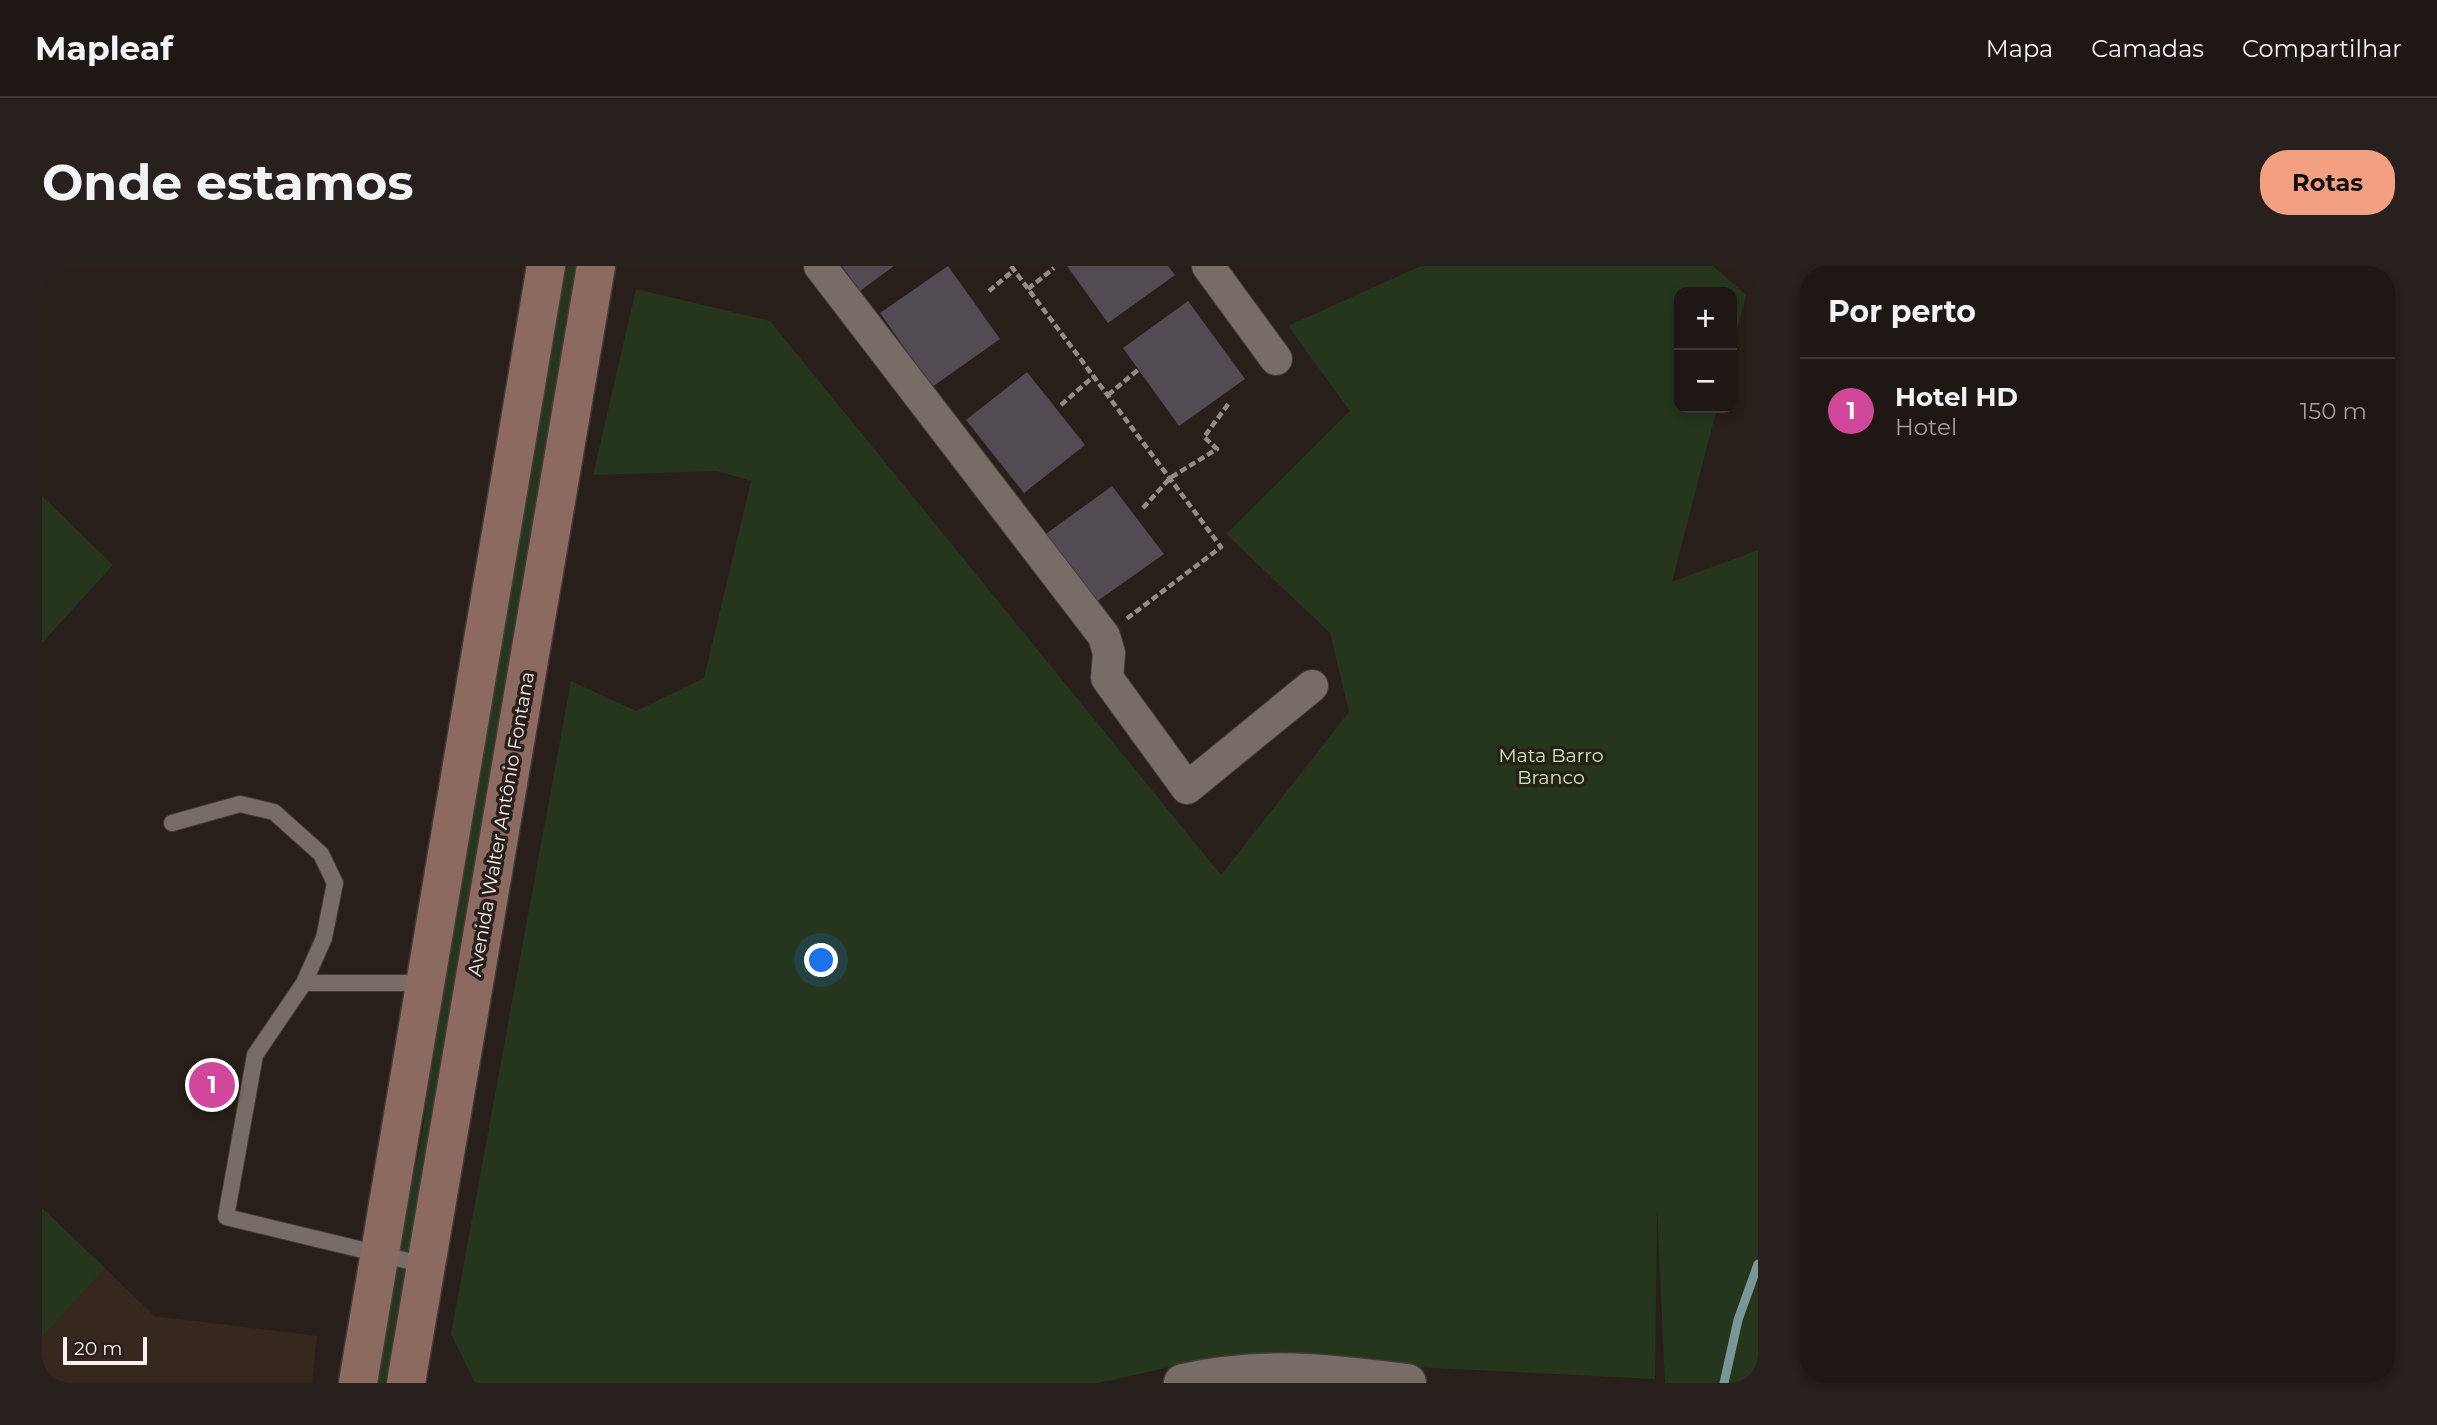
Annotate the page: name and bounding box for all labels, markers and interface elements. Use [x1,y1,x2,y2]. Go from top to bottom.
text: Mapleaf [35,28,173,68]
text: Mapa [1986,34,2053,63]
text: Camadas [2091,34,2204,63]
text: Compartilhar [2242,34,2402,63]
button: Rotas [2260,150,2395,215]
text: Onde estamos [42,153,413,212]
map controls [1674,287,1737,413]
button: + [1674,287,1737,350]
text: Por perto [1828,293,1976,330]
button: − [1674,350,1737,413]
text: Hotel HD [1895,381,2018,413]
text: 1 [1846,397,1856,425]
text: 150 m [2300,397,2367,425]
text: Hotel [1895,413,1957,441]
street label: Avenida Walter Antônio Fontana [463,670,539,978]
park label: Mata Barro Branco [1498,744,1604,789]
your location [804,943,838,977]
pin: 1 [189,1059,235,1111]
scale bar [63,1334,147,1366]
text: 20 m [74,1337,122,1360]

